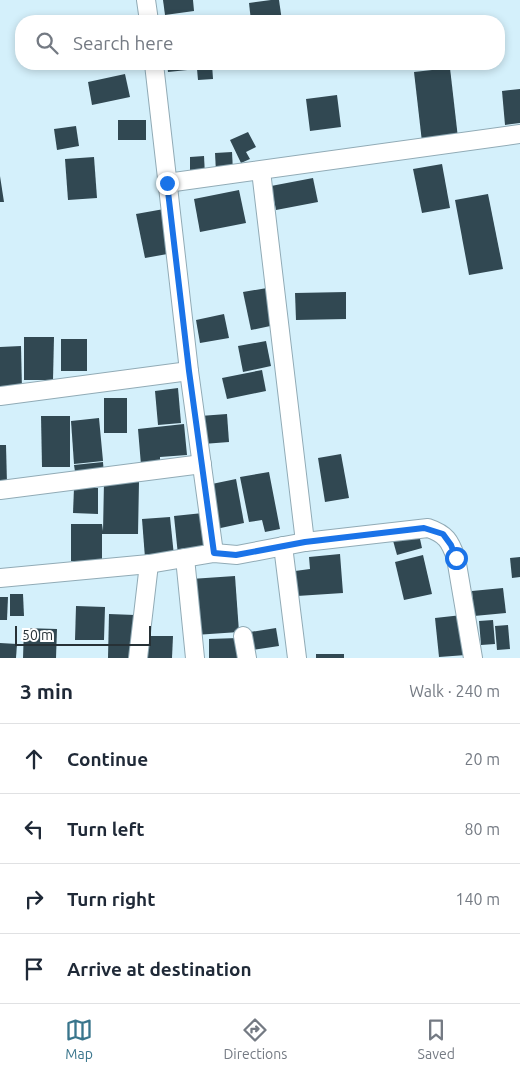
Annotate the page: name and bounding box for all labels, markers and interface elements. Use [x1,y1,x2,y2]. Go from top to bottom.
search box [15,15,505,70]
icon: search [33,29,61,57]
text: Search here [73,32,173,54]
route end [156,172,179,195]
route start [445,547,468,570]
scale bar [15,623,151,646]
text: 50 m [22,627,53,643]
text: 3 min [20,679,73,703]
text: Walk · 240 m [409,682,500,700]
icon: ahead [20,745,48,773]
text: Continue [67,748,148,770]
text: 20 m [464,750,500,768]
icon: left [20,815,48,843]
text: Turn left [67,818,145,840]
text: 80 m [464,820,500,838]
icon: right [20,885,48,913]
text: Turn right [67,888,155,910]
text: 140 m [455,890,500,908]
icon: arrive [20,955,48,983]
text: Arrive at destination [67,958,252,980]
tab: Map [65,1016,93,1062]
tab: Directions [223,1016,287,1062]
tab: Saved [418,1016,455,1062]

